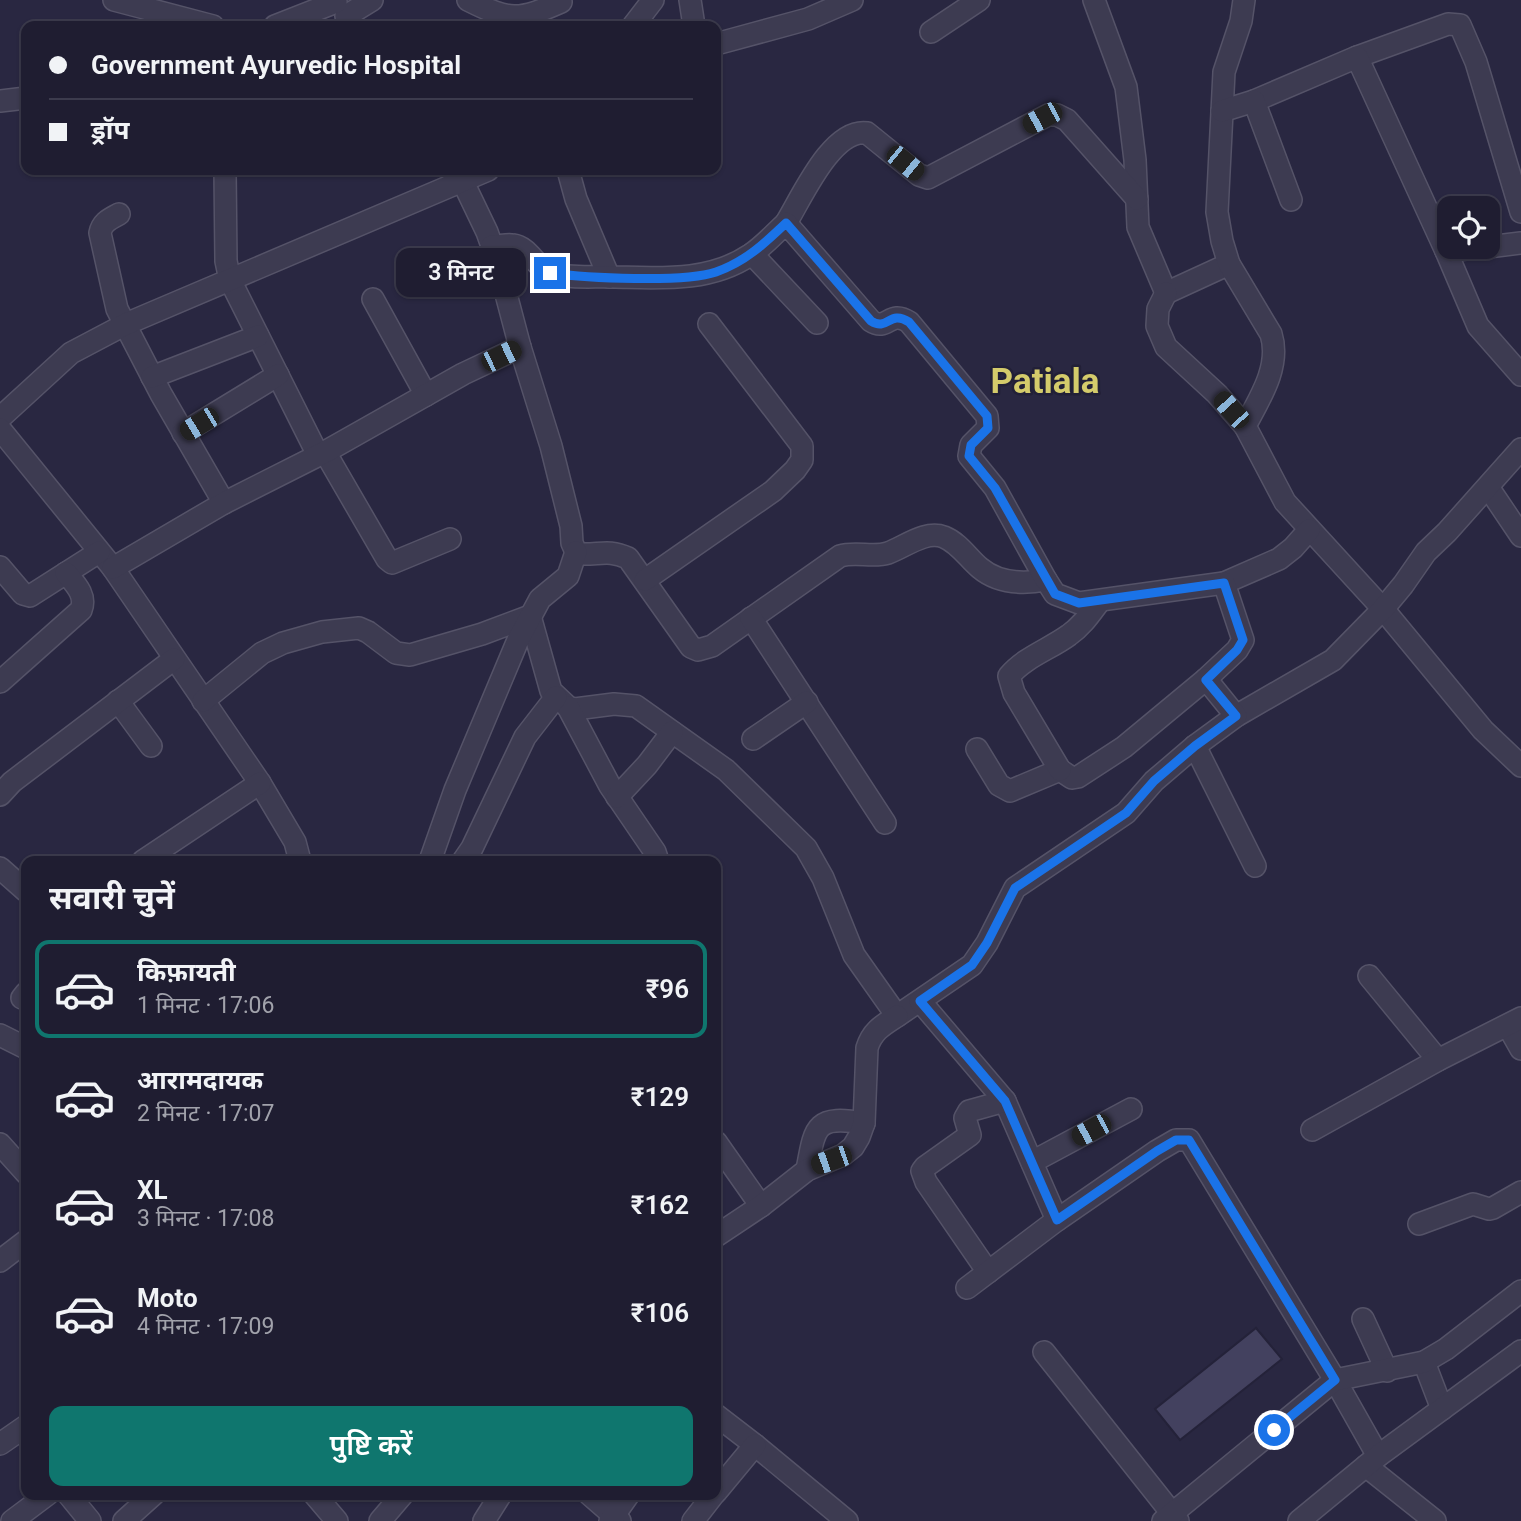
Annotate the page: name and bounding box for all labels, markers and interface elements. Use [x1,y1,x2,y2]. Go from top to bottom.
text: Government Ayurvedic Hospital [91,50,461,80]
car [1019,99,1066,137]
text: ड्रॉप [91,115,129,145]
car [883,142,928,184]
map controls [1437,196,1500,259]
button: locate [1437,196,1500,259]
callout: 3 मिनट [396,248,526,298]
route end [534,257,566,289]
text: 3 मिनट [428,259,494,286]
car [478,337,525,375]
district label: Patiala [991,361,1099,402]
car [1210,387,1253,433]
car [176,404,223,444]
text: सवारी चुनें [49,879,175,917]
text: किफ़ायती [137,957,236,987]
icon: car [53,958,116,1021]
text: ₹96 [646,974,689,1004]
text: 1 मिनट · 17:06 [137,992,274,1019]
text: आरामदायक [137,1065,263,1095]
icon: car [53,1066,116,1129]
text: ₹129 [631,1082,689,1112]
text: 2 मिनट · 17:07 [137,1100,274,1127]
car [1068,1111,1115,1149]
car [808,1143,855,1177]
icon: car [53,1174,116,1237]
text: XL [137,1175,168,1205]
text: ₹162 [631,1190,689,1220]
text: 3 मिनट · 17:08 [137,1205,274,1232]
icon: car [53,1282,116,1345]
text: Moto [137,1283,198,1313]
text: ₹106 [631,1298,689,1328]
text: 4 मिनट · 17:09 [137,1313,274,1340]
button: पुष्टि करें [49,1406,693,1486]
route start [1258,1414,1290,1446]

